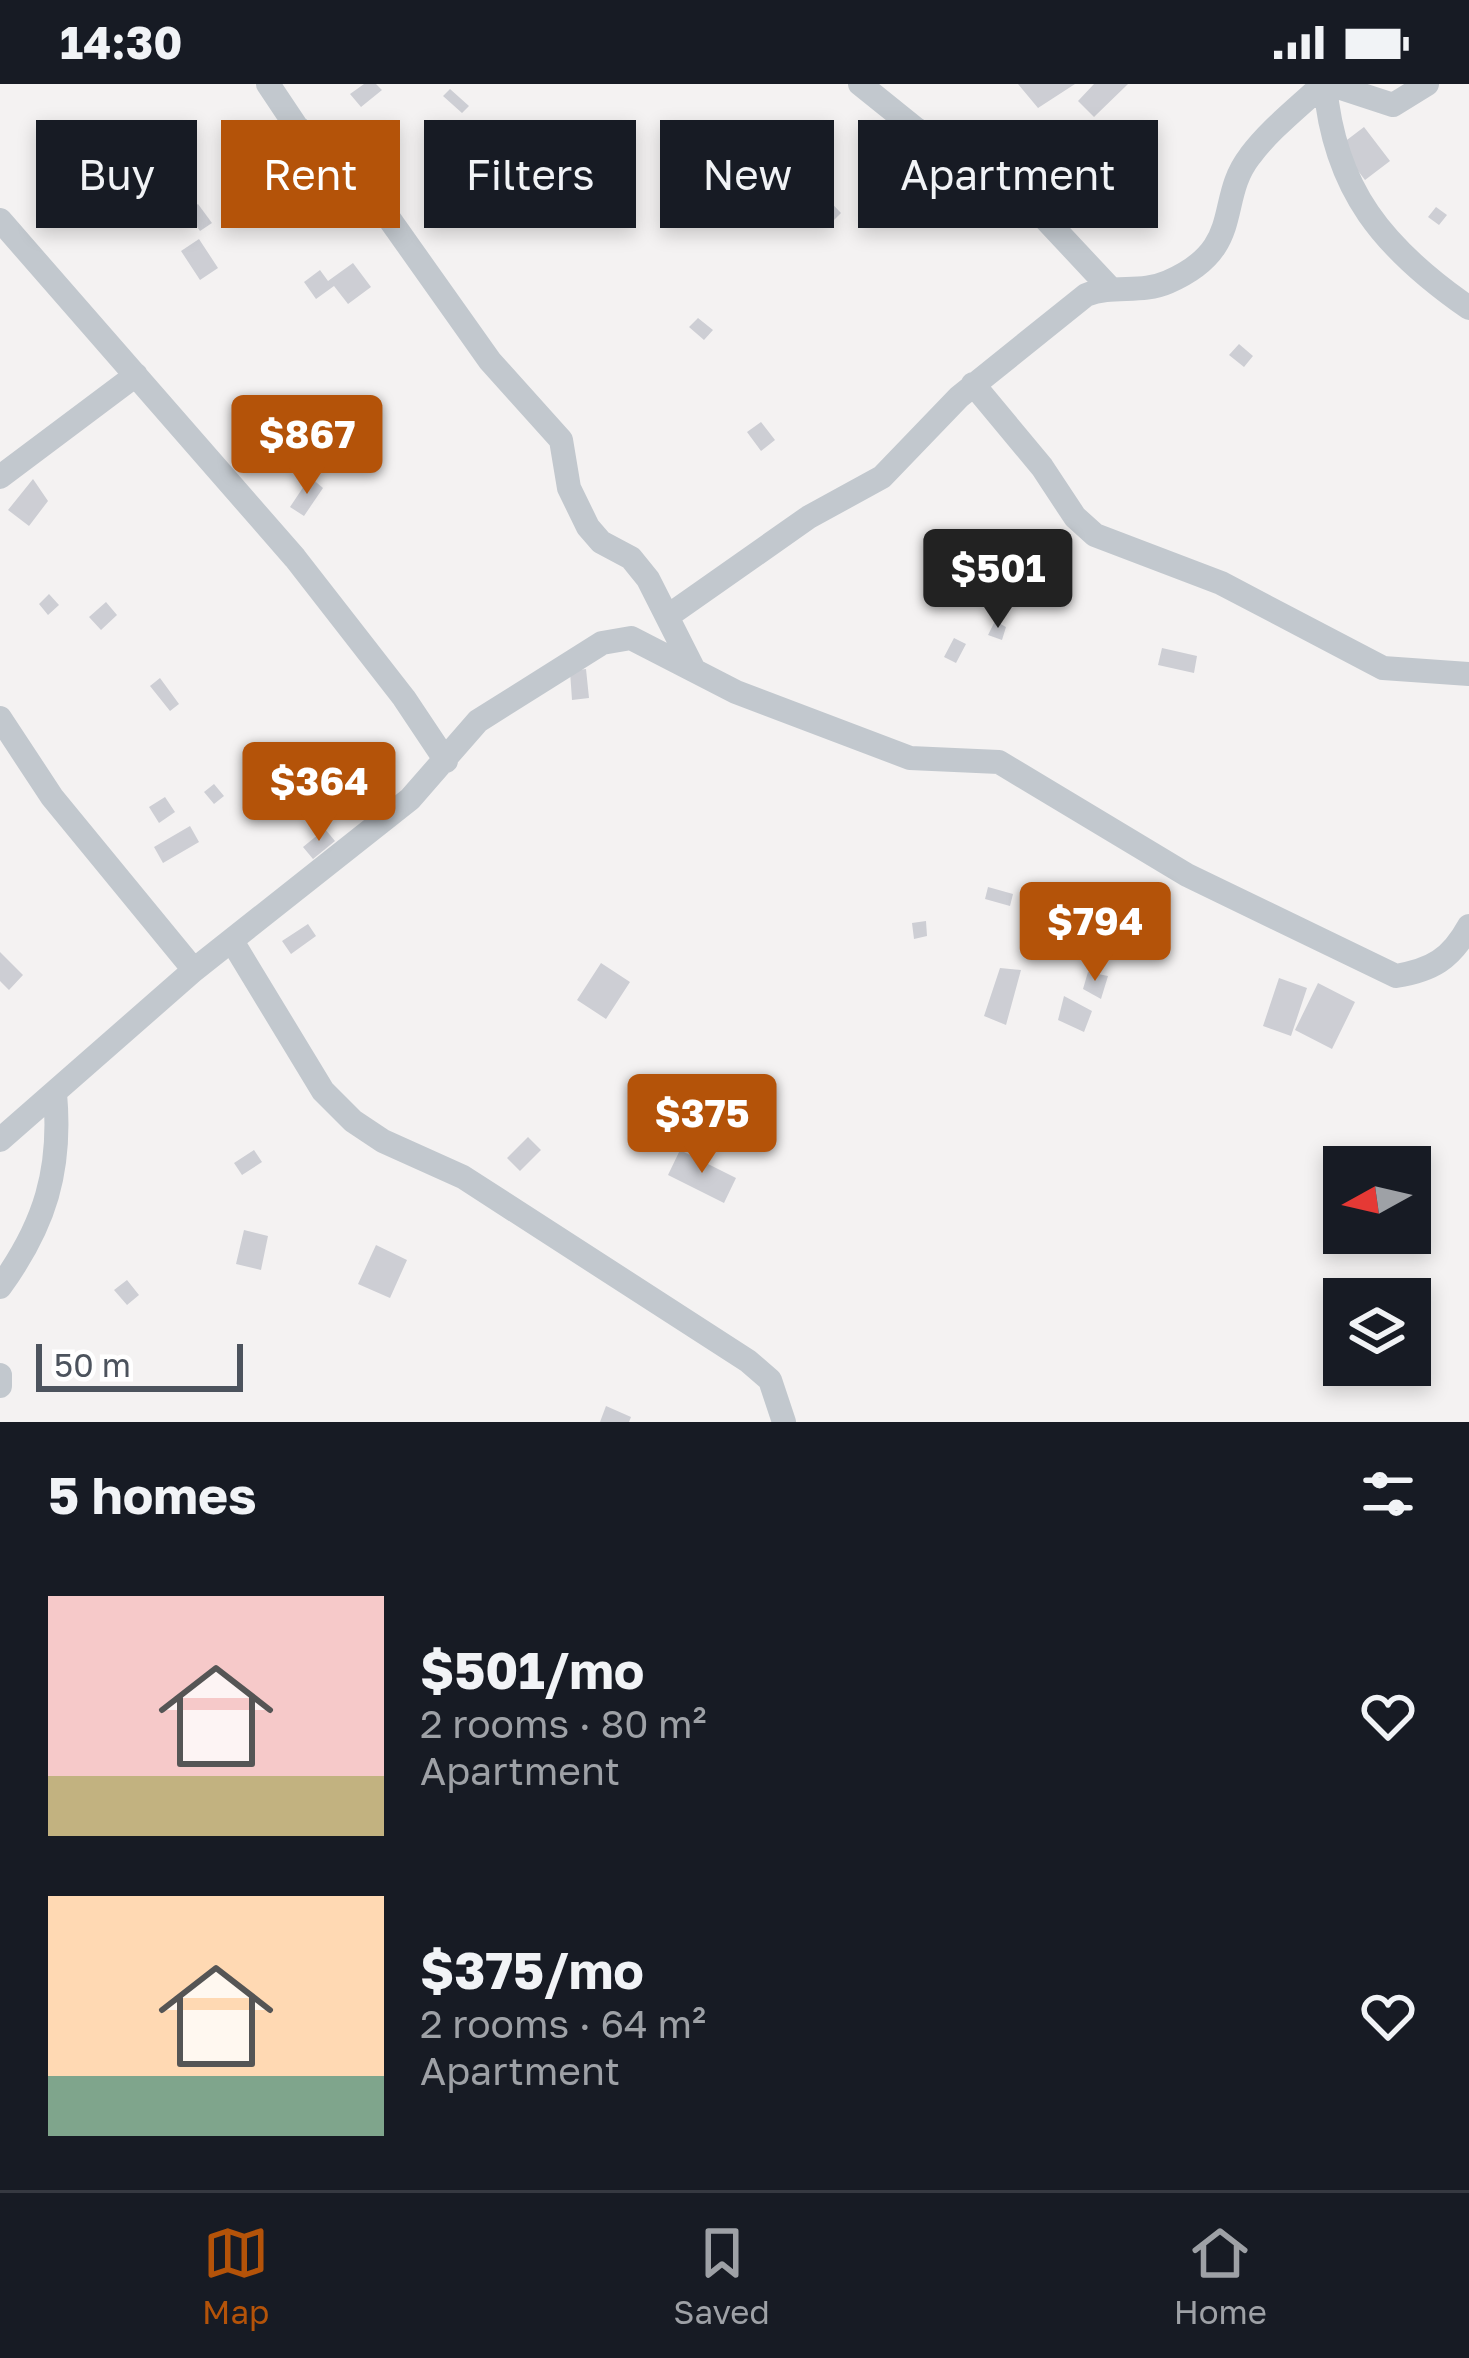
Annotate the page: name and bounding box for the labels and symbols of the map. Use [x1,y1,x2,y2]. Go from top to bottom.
pin: $867 [236,395,378,497]
pin: $501 [927,529,1069,631]
pin: $364 [248,742,390,844]
pin: $794 [1024,882,1166,984]
pin: $375 [631,1074,773,1176]
north arrow [1323,1146,1431,1254]
scale bar [36,1338,243,1391]

